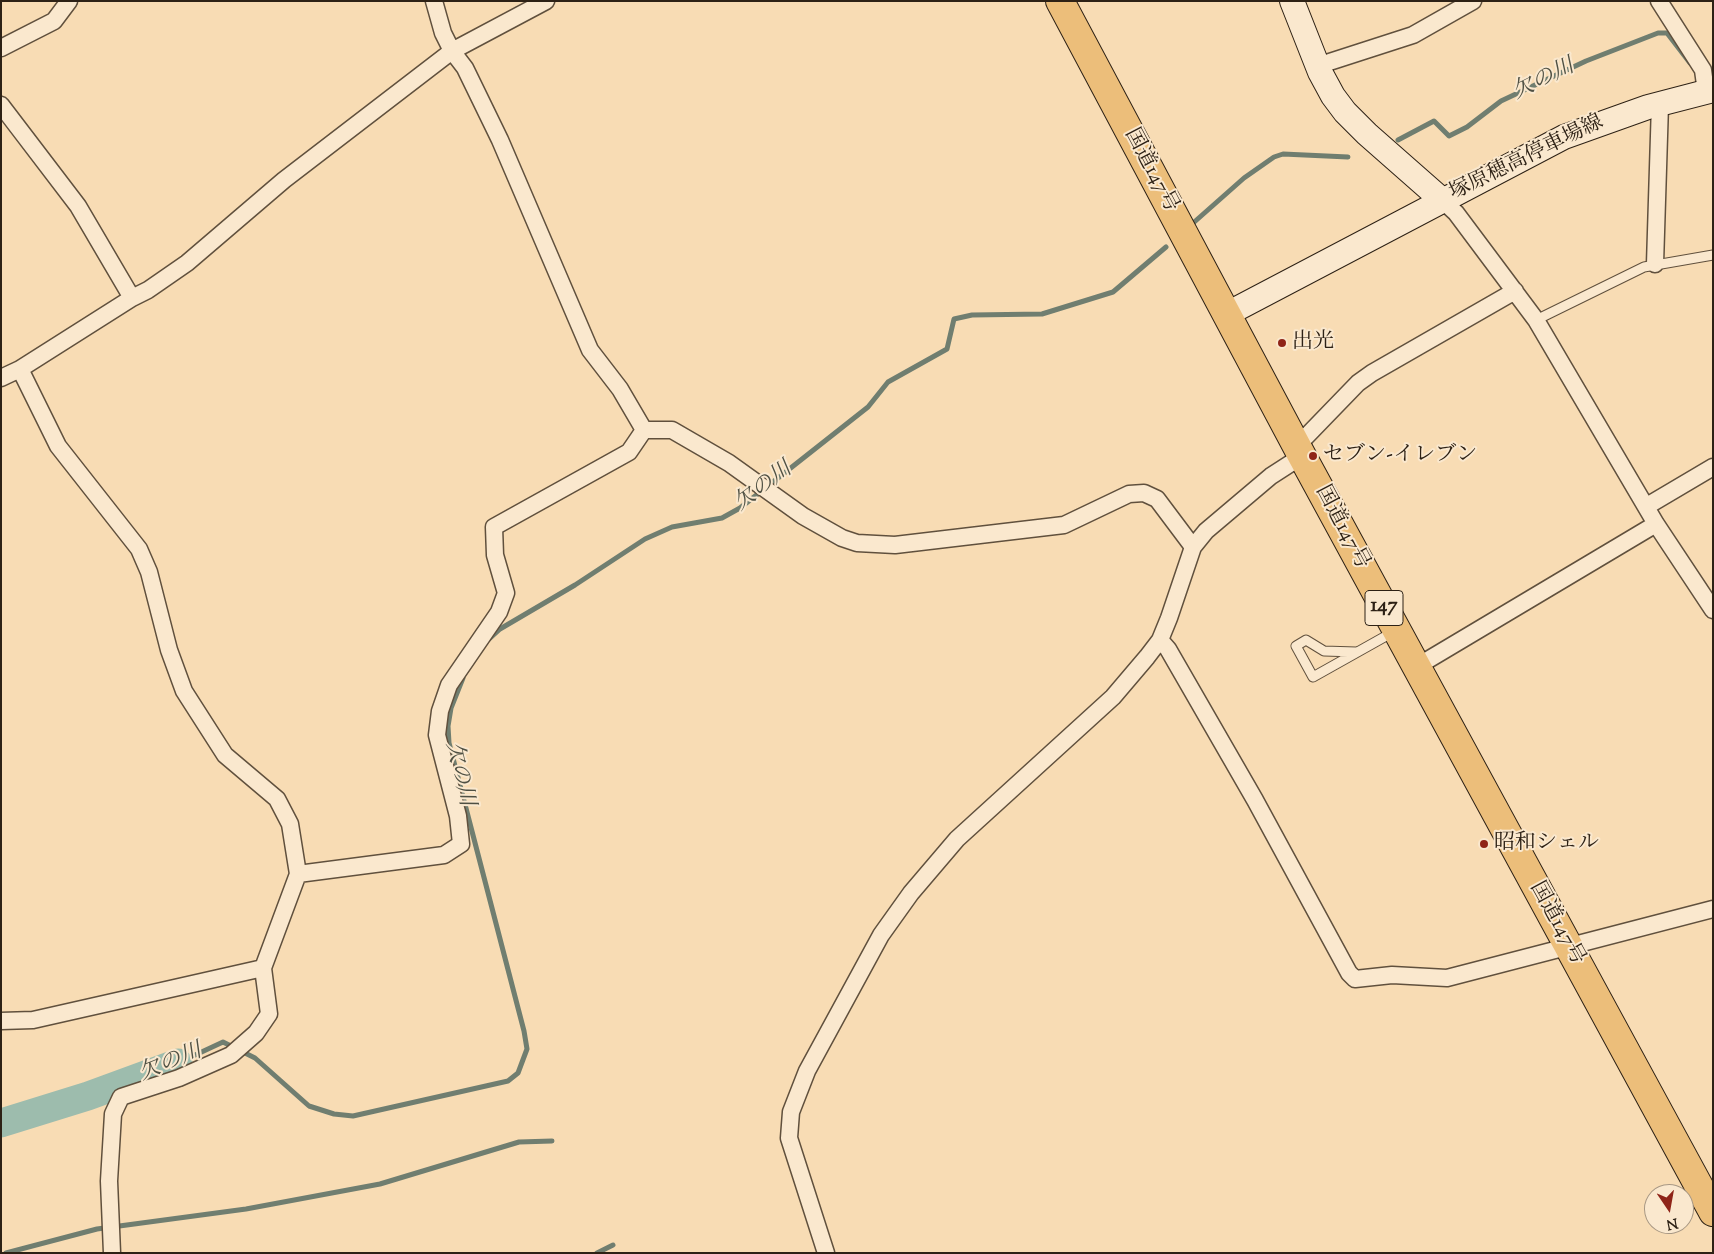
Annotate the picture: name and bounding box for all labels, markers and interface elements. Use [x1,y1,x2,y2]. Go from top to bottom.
water label: 欠の川 [1509,55,1579,107]
street label: 塚原穂高停車場線 [1446,111,1608,207]
street label: 国道147号 [1117,125,1183,217]
place label: 出光 [1292,330,1334,356]
marker: 出光 [1276,337,1288,349]
place label: セブン-イレブン [1323,443,1477,469]
marker: セブン-イレブン [1307,450,1319,462]
water label: 欠の川 [730,458,798,518]
street label: 国道147号 [1308,482,1374,574]
road number: 147 [1365,590,1403,626]
water label: 欠の川 [438,739,478,809]
place label: 昭和シェル [1494,831,1599,857]
marker: 昭和シェル [1478,838,1490,850]
street label: 国道147号 [1523,878,1589,970]
water label: 欠の川 [135,1039,207,1089]
north arrow [1644,1184,1694,1234]
text: N [1664,1212,1679,1234]

